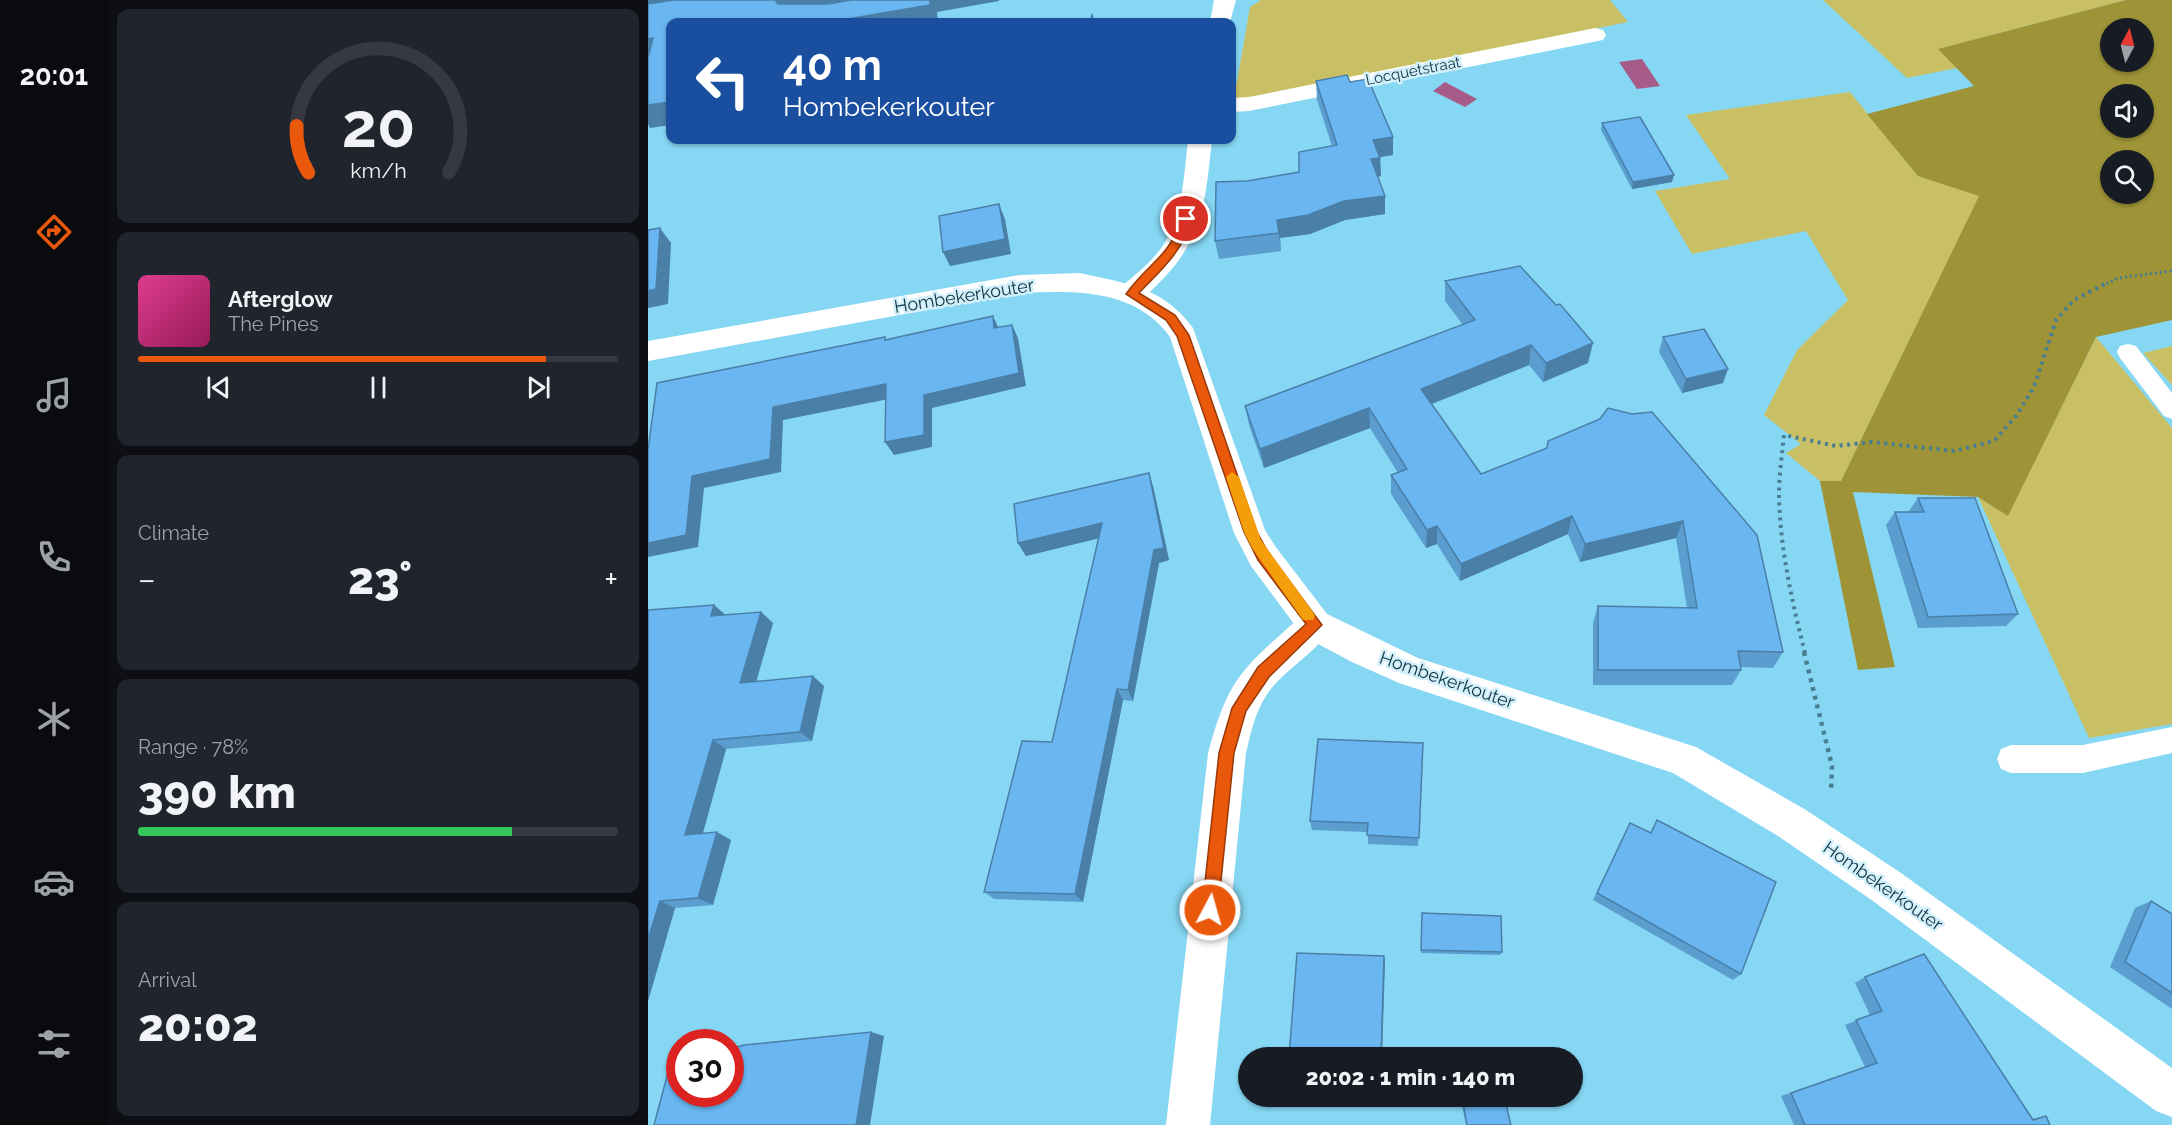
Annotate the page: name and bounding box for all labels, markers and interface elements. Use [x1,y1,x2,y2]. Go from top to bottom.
north arrow [2100,18,2154,72]
map controls [2100,18,2154,204]
text: 40 m [783,41,882,90]
icon: left [684,42,762,120]
street label: Locquetstraat [1364,53,1462,89]
text: 20:01 [20,60,88,91]
button: sound [2100,84,2154,138]
text: 20 [341,88,415,162]
text: Hombekerkouter [783,91,995,122]
button: search [2100,150,2154,204]
text: km/h [350,158,406,183]
pin [1160,193,1211,244]
icon: arrive [1169,202,1202,235]
icon: directions [33,211,75,253]
street label: Hombekerkouter [893,274,1036,317]
text: Afterglow [228,286,333,312]
text: The Pines [228,312,319,336]
icon: previous [202,371,235,404]
icon: pause [362,371,395,404]
icon: next [522,371,555,404]
icon: music [33,374,75,416]
text: Climate [138,521,209,545]
icon: phone [33,536,75,578]
text: 23° [348,552,412,605]
text: − [138,560,156,599]
text: + [604,560,618,599]
street label: Hombekerkouter [1377,647,1518,713]
icon: climate [33,698,75,740]
text: Range · 78% [138,735,248,759]
text: 390 km [138,766,296,819]
street label: Hombekerkouter [1819,836,1948,935]
icon: car [33,861,75,903]
position arrow [1178,878,1242,942]
text: Arrival [138,968,197,992]
text: 20:02 [138,999,258,1052]
icon: filters [33,1023,75,1065]
speed limit sign: 30 [666,1029,744,1107]
text: 20:02 · 1 min · 140 m [1306,1064,1515,1090]

